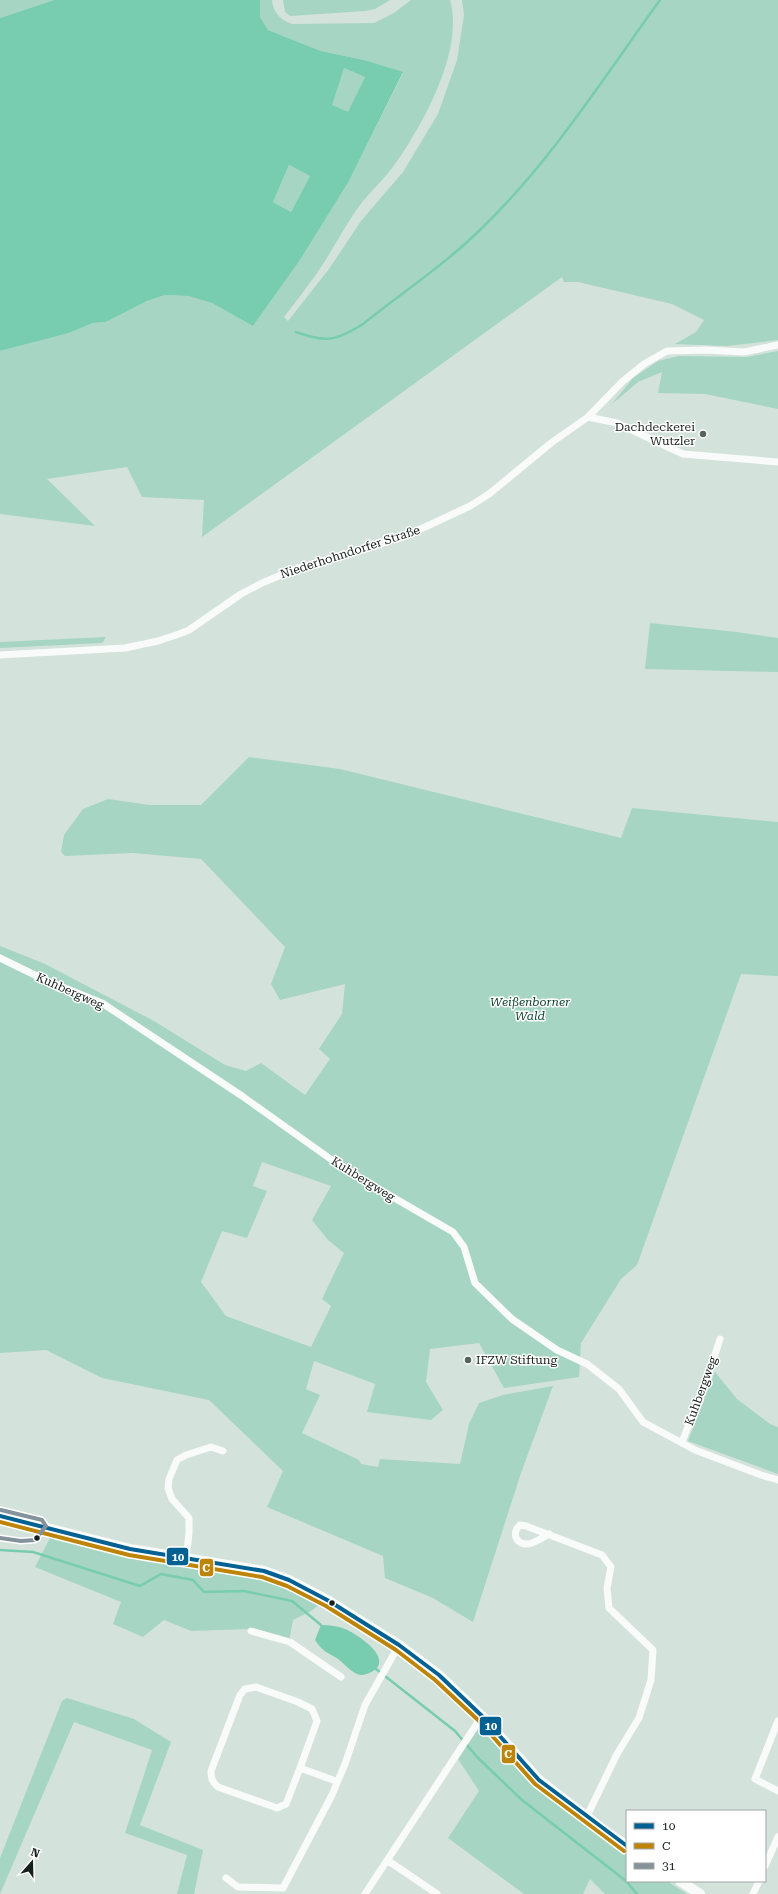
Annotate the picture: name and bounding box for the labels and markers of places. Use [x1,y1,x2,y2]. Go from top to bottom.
place label: Dachdeckerei Wutzler [615,420,695,448]
marker: Dachdeckerei Wutzler [698,429,708,439]
place label: IFZW Stiftung [476,1353,558,1367]
marker: IFZW Stiftung [463,1355,473,1365]
unlabelled marker [32,1533,42,1543]
unlabelled marker [327,1598,337,1608]

